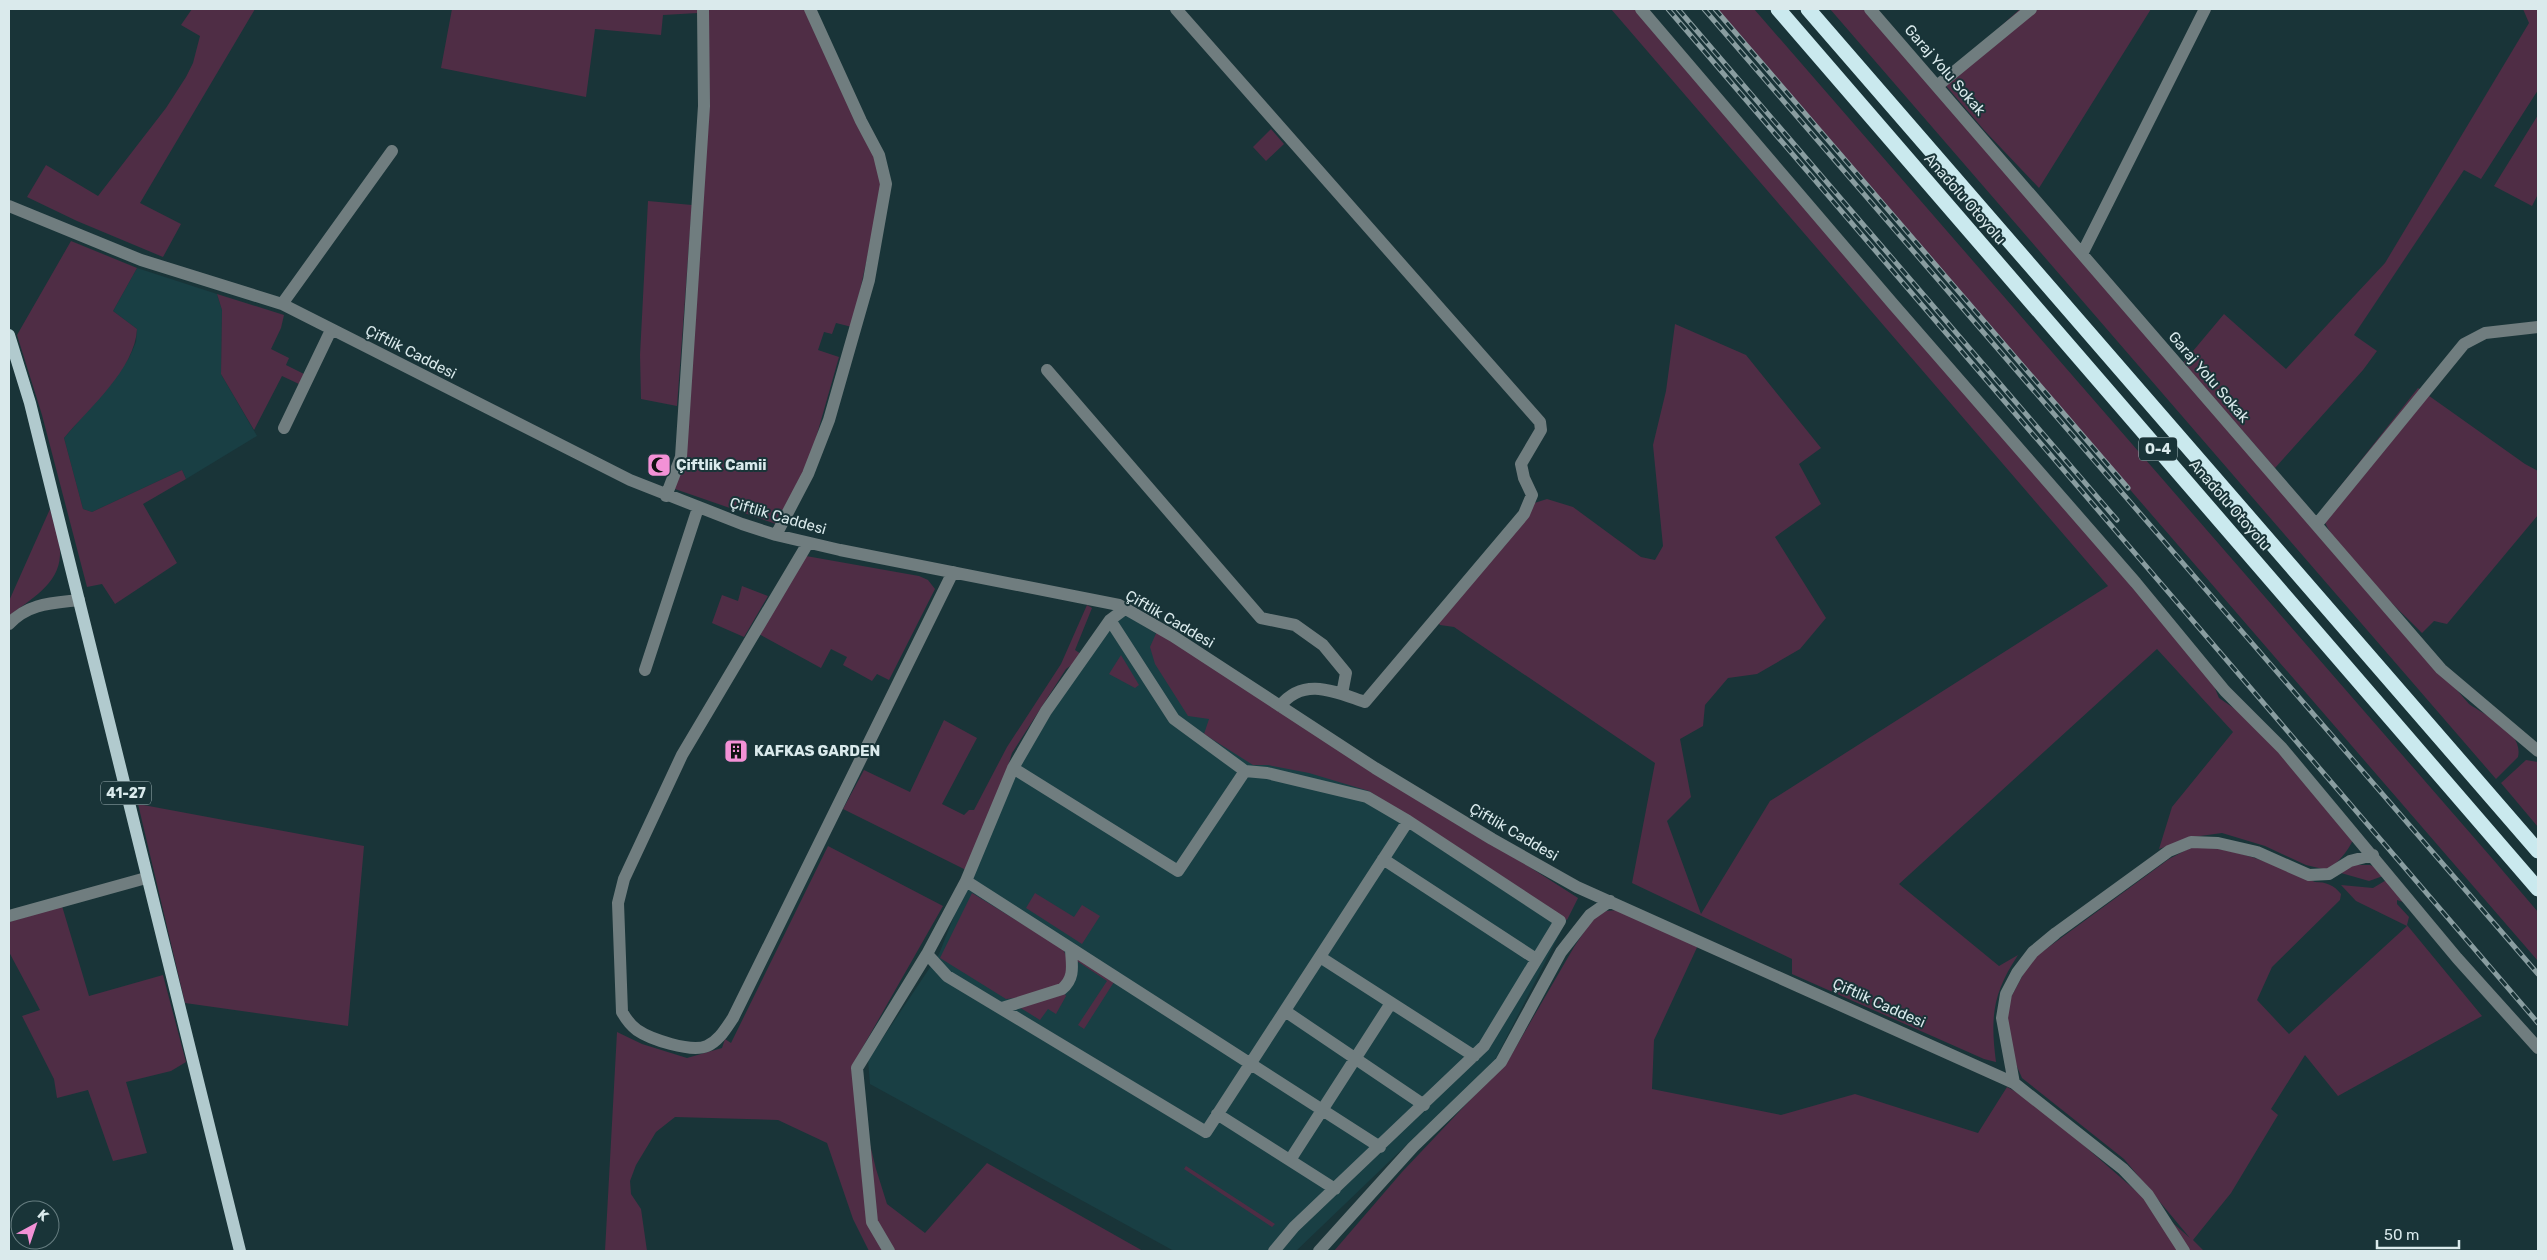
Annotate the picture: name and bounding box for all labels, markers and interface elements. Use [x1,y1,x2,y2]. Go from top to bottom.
street label: Garaj Yolu Sokak [1901,21,1990,119]
street label: Anadolu Otoyolu [1921,150,2009,248]
street label: Çiftlik Caddesi [363,321,459,383]
street label: Garaj Yolu Sokak [2165,328,2254,426]
road number: O-4 [2139,438,2177,460]
mosque icon: Çiftlik Camii [646,452,672,478]
place label: Çiftlik Camii [676,456,767,474]
street label: Anadolu Otoyolu [2186,456,2274,554]
street label: Çiftlik Caddesi [728,494,828,538]
street label: Çiftlik Caddesi [1122,586,1218,652]
building icon: KAFKAS GARDEN [723,738,749,764]
place label: KAFKAS GARDEN [754,742,880,760]
road number: 41-27 [101,781,151,804]
street label: Çiftlik Caddesi [1466,799,1562,865]
street label: Çiftlik Caddesi [1830,975,1928,1031]
north arrow [10,1200,60,1250]
text: K [34,1206,53,1225]
scale bar [2377,1218,2460,1250]
text: 50 m [2384,1226,2419,1244]

